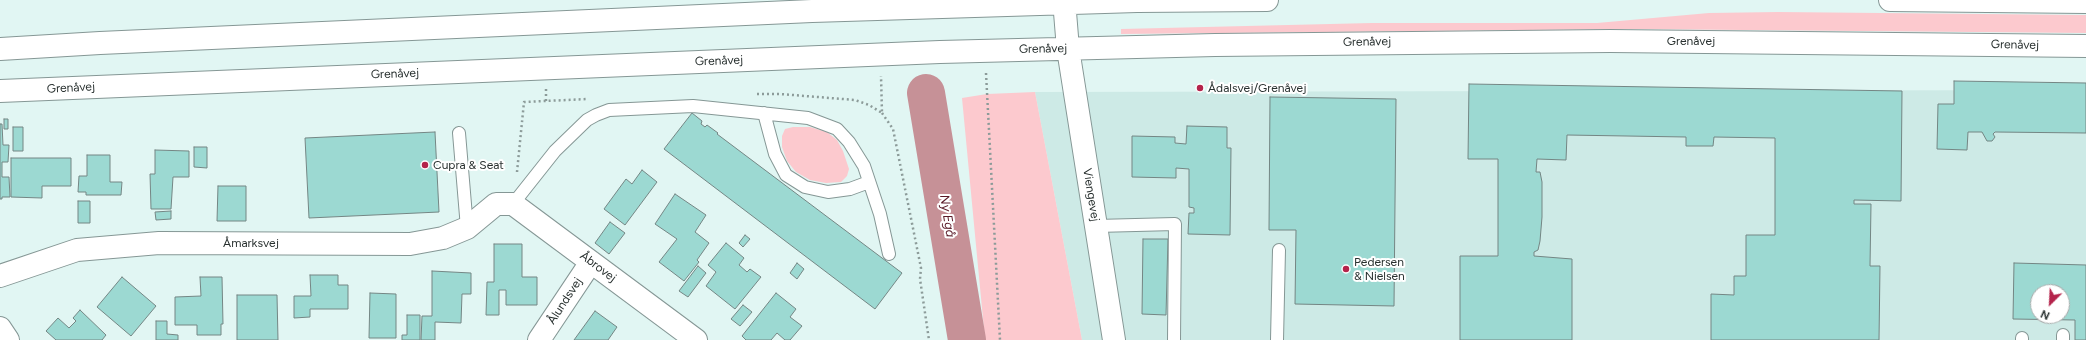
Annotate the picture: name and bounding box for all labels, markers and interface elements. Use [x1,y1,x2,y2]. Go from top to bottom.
street label: Grenåvej [1343,34,1391,50]
street label: Grenåvej [1667,34,1715,48]
street label: Grenåvej [1991,37,2039,53]
street label: Grenåvej [1019,41,1067,57]
street label: Grenåvej [695,53,743,69]
street label: Grenåvej [371,66,419,82]
street label: Grenåvej [46,80,96,96]
place label: Ådalsvej/Grenåvej [1208,81,1306,95]
marker: Ådalsvej/Grenåvej [1195,83,1205,93]
place label: Cupra & Seat [433,158,504,172]
marker: Cupra & Seat [420,160,430,170]
street label: Viengevej [1080,167,1102,223]
water label: Ny Egå [936,194,958,238]
street label: Åmarksvej [223,236,279,250]
street label: Åbrovej [577,249,619,285]
place label: Pedersen & Nielsen [1354,255,1405,283]
marker: Pedersen & Nielsen [1341,264,1351,274]
street label: Ålundsvej [545,275,585,327]
north arrow [2030,284,2070,324]
text: N [2039,307,2052,322]

